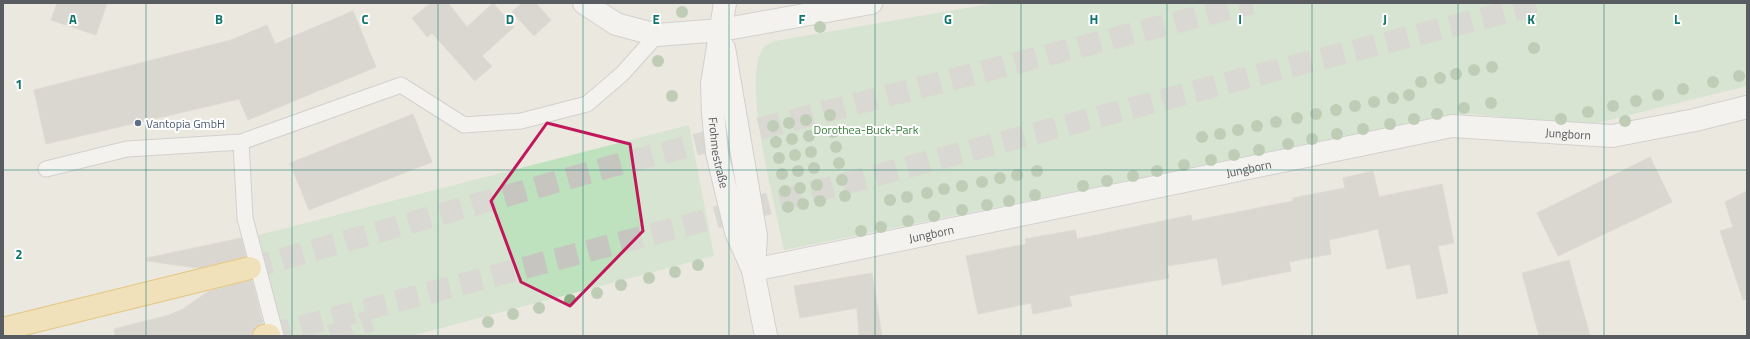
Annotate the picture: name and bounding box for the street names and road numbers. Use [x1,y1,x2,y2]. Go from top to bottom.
street label: Frohmestraße [704,116,735,190]
street label: Jungborn [1545,122,1592,144]
street label: Jungborn [1224,154,1273,182]
street label: Jungborn [907,219,956,247]

